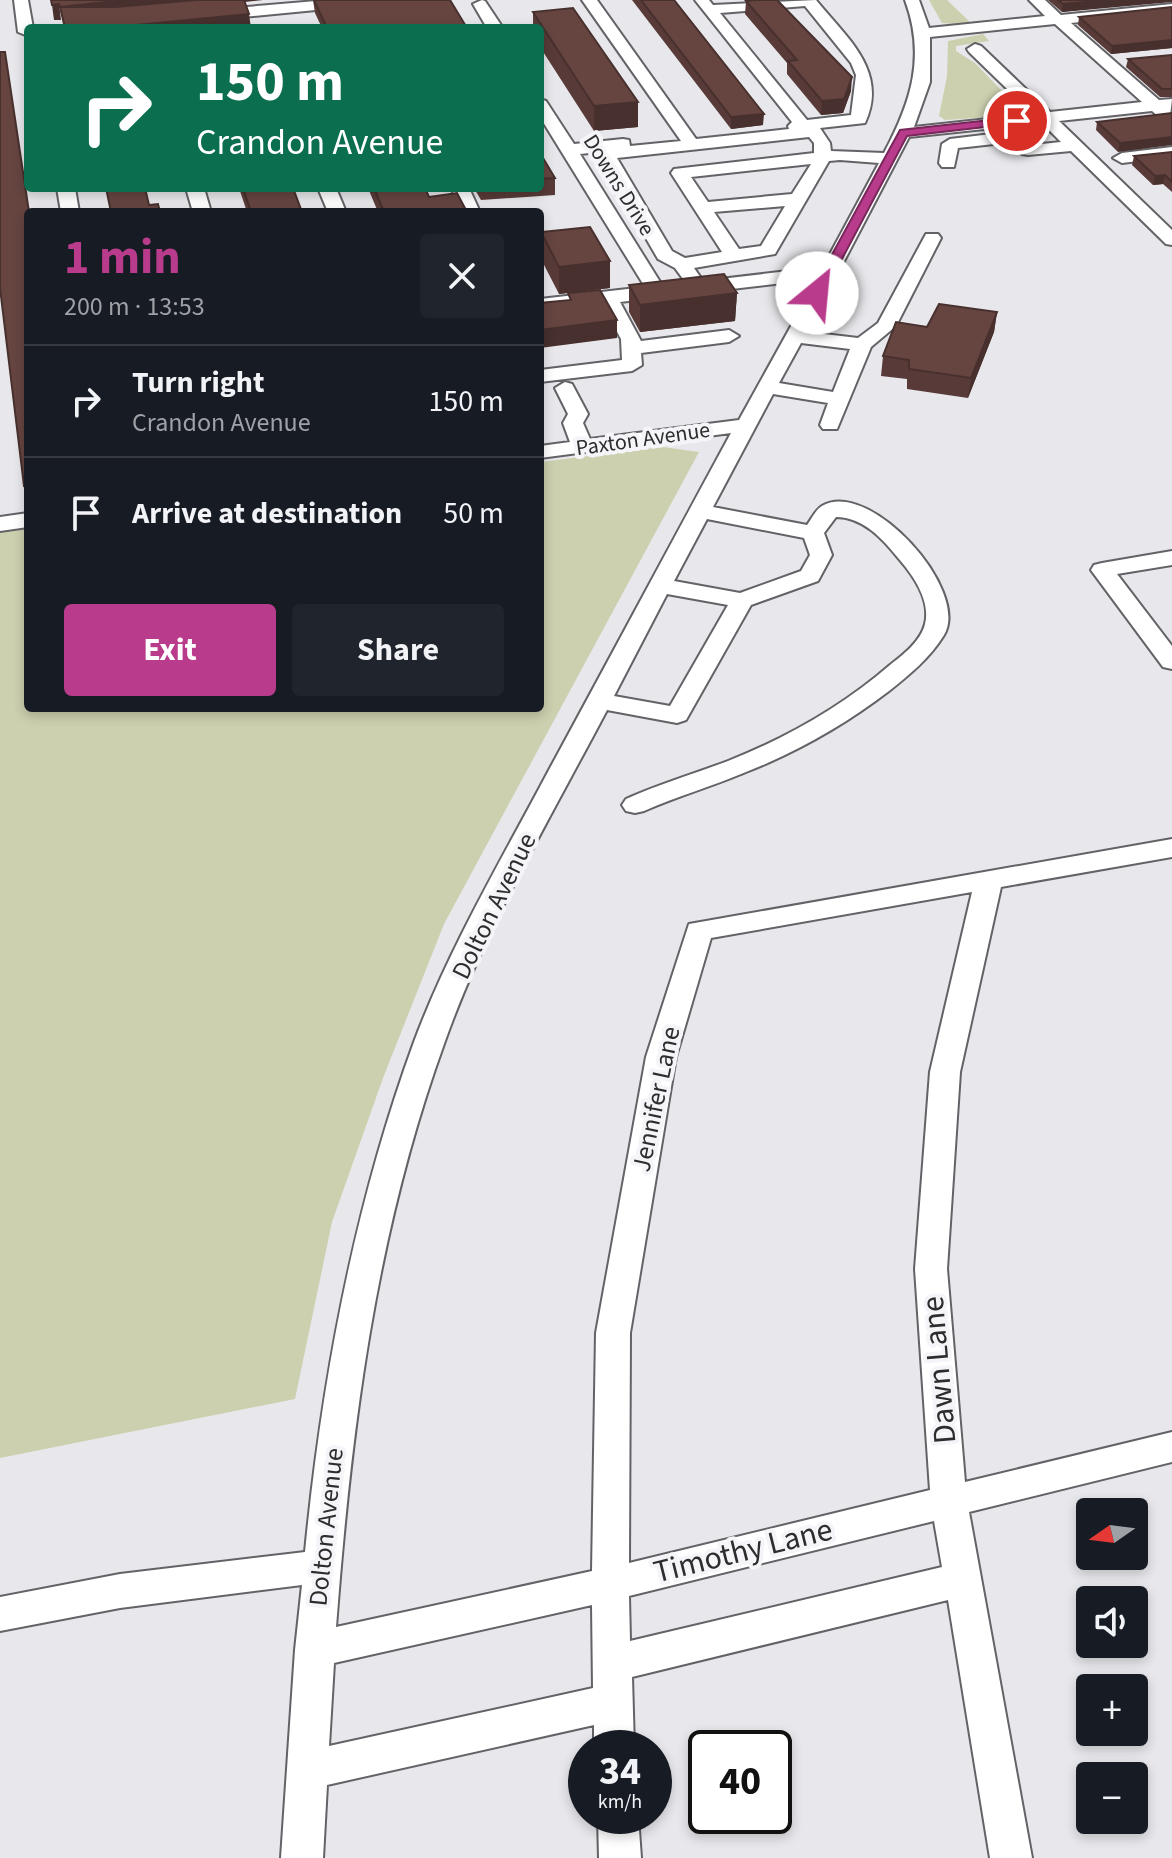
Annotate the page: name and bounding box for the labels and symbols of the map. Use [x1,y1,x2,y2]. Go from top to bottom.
pin [983,87,1051,155]
street label: Downs Drive [575,128,663,242]
position arrow [775,251,859,335]
street label: Paxton Avenue [574,414,712,464]
street label: Dolton Avenue [443,827,545,985]
street label: Jennifer Lane [623,1023,689,1175]
street label: Dawn Lane [910,1294,968,1446]
street label: Dolton Avenue [299,1446,353,1608]
north arrow [1076,1498,1148,1570]
street label: Timothy Lane [649,1507,837,1595]
speed limit sign: 40 [688,1730,792,1834]

